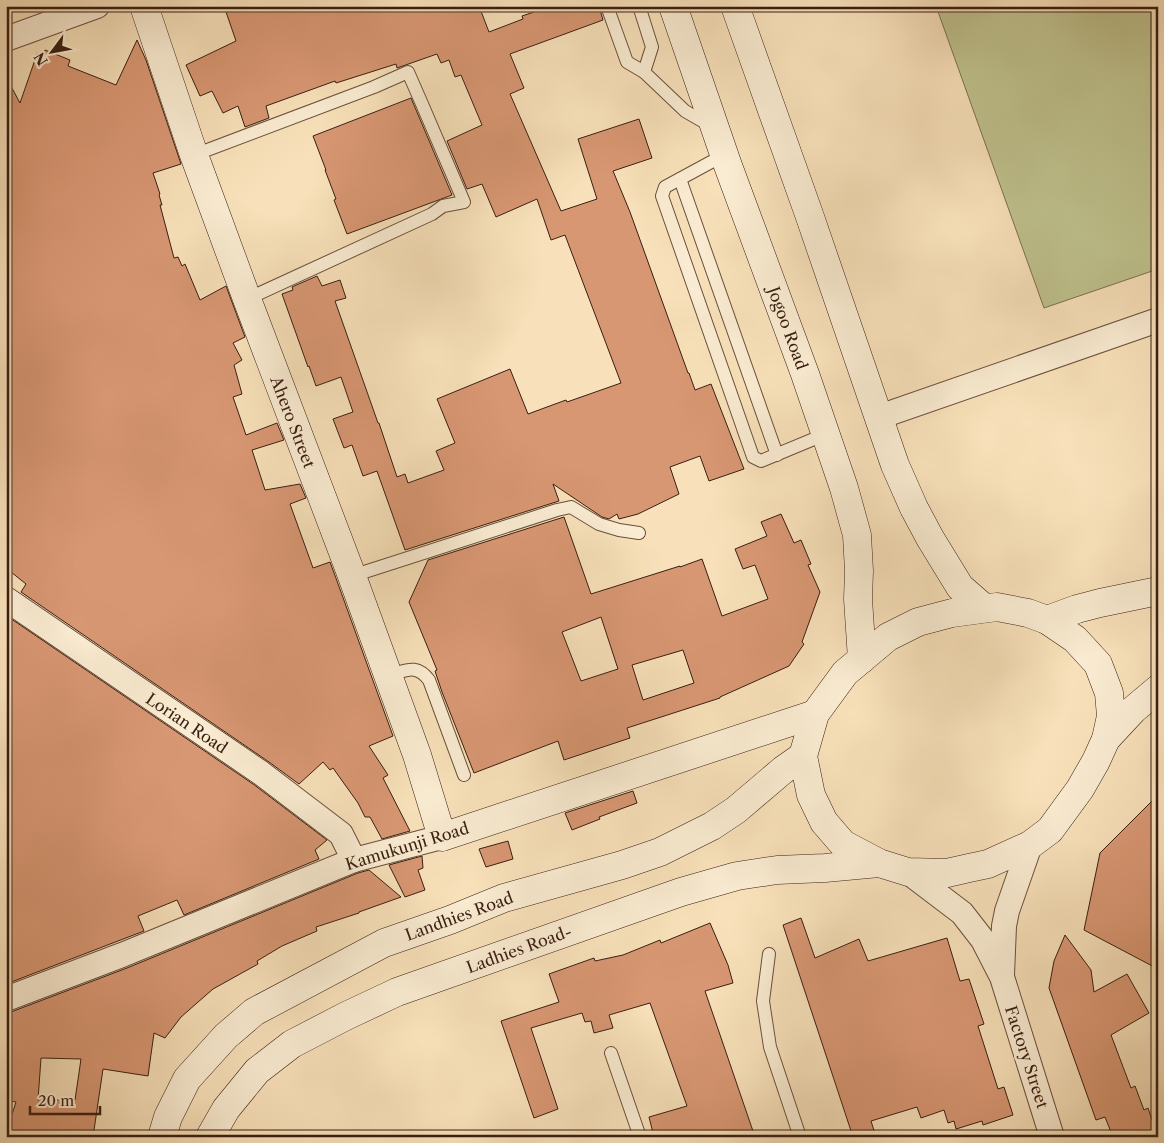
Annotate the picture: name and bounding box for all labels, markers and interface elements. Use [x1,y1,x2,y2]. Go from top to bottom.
north arrow [28,28,78,78]
text: N [30,49,52,69]
street label: Jogoo Road [763,281,812,373]
street label: Ahero Street [266,372,320,471]
street label: Lorian Road [142,688,232,758]
street label: Kamukunji Road [343,818,471,874]
street label: Landhies Road [402,887,516,945]
street label: Ladhies Road- [464,921,574,977]
street label: Factory Street [1001,1003,1053,1111]
scale bar [30,1083,100,1115]
text: 20 m [38,1091,74,1110]

